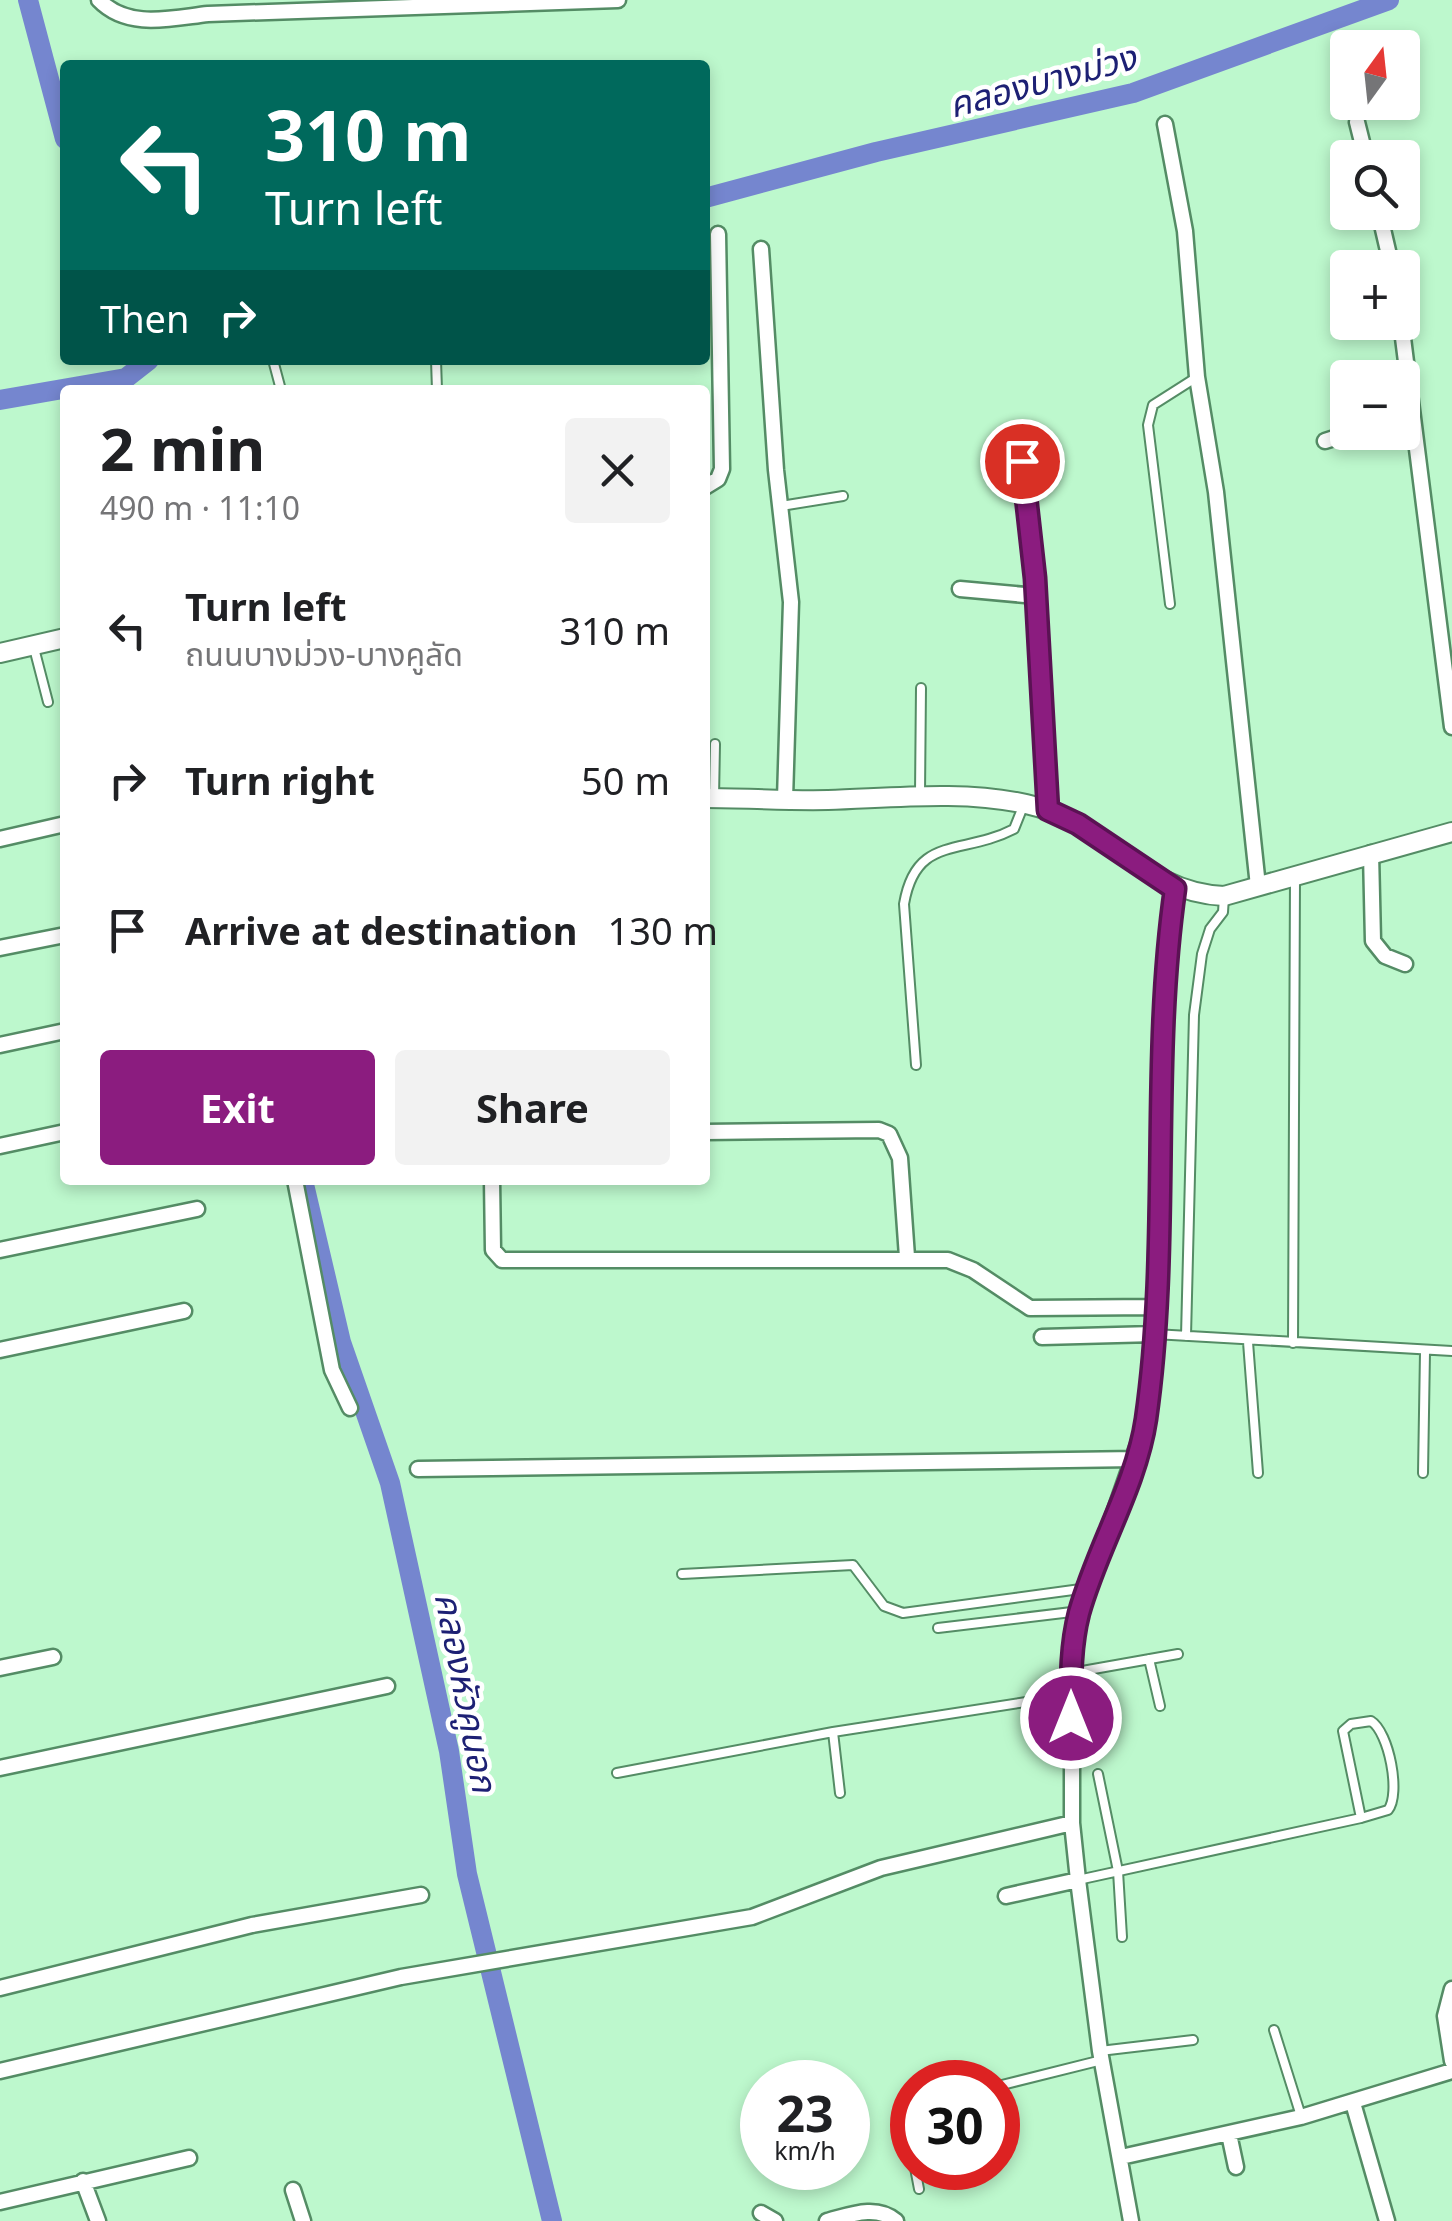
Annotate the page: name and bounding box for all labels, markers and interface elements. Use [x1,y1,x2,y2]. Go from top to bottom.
north arrow [1330,30,1420,120]
map controls [1330,30,1420,450]
water label: คลองบางม่วง [943,32,1143,128]
text: 310 m [265,86,472,182]
icon: left [100,100,230,230]
button: search [1330,140,1420,230]
text: Turn left [265,177,442,238]
button: + [1330,250,1420,340]
icon: right [210,290,265,345]
text: Then [100,292,190,344]
button: − [1330,360,1420,450]
text: 2 min [100,407,265,489]
button: close [565,418,670,523]
pin [980,419,1065,504]
icon: arrive [995,434,1050,489]
text: 490 m · 11:10 [100,486,300,529]
text: Turn left [185,580,347,632]
icon: left [100,603,155,658]
text: 310 m [559,604,670,656]
text: ถนนบางม่วง-บางคูลัด [185,632,463,675]
icon: right [100,753,155,808]
text: Turn right [185,754,375,806]
text: 50 m [581,754,670,806]
icon: arrive [100,903,155,958]
text: Arrive at destination [185,904,577,956]
text: 130 m [607,904,718,956]
button: Exit [100,1050,375,1165]
button: Share [395,1050,670,1165]
water label: คลองหัวคูนอก [425,1588,510,1797]
position arrow [1019,1666,1123,1770]
speed limit sign: 30 [890,2060,1020,2190]
text: 23 [776,2079,834,2147]
text: km/h [774,2133,836,2167]

